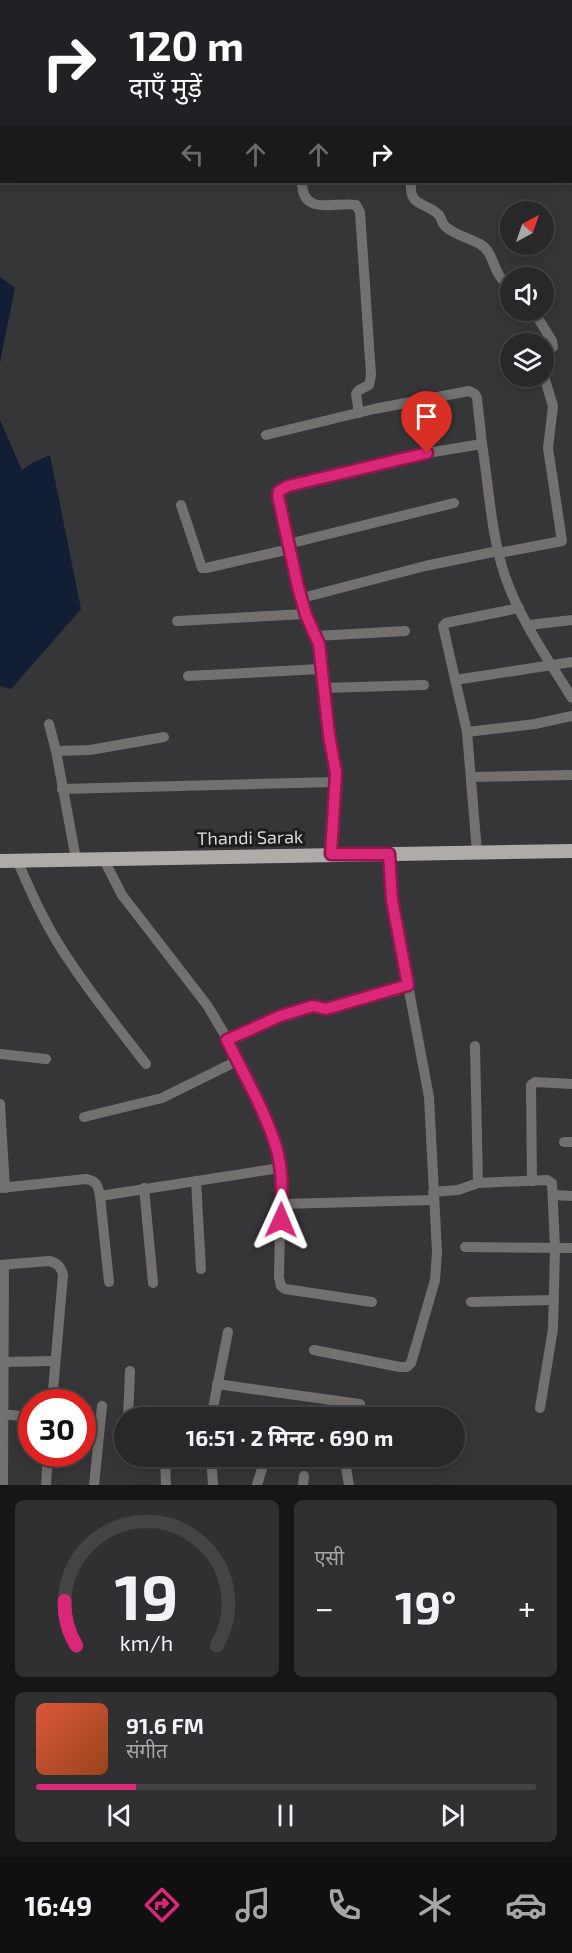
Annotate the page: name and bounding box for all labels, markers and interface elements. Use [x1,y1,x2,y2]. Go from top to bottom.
text: 120 m [129,19,244,69]
icon: right [30,24,108,102]
text: दाएँ मुड़ें [129,70,202,102]
icon: left [176,138,209,171]
icon: ahead [239,138,272,171]
icon: ahead [302,138,335,171]
icon: right [365,138,398,171]
north arrow [500,201,554,255]
map controls [500,201,554,387]
button: sound [500,267,554,321]
button: layers [500,333,554,387]
pin [401,391,452,453]
icon: arrive [410,400,443,433]
street label: Thandi Sarak [197,825,303,849]
position arrow [249,1188,313,1252]
speed limit sign: 30 [18,1389,96,1467]
text: 16:51 · 2 मिनट · 690 m [186,1424,393,1450]
text: एसी [315,1545,344,1569]
text: 19 [115,1558,179,1633]
text: 19° [395,1579,457,1633]
text: − [315,1587,334,1627]
text: + [518,1587,536,1627]
text: km/h [120,1630,173,1655]
text: 91.6 FM [126,1712,204,1738]
text: संगीत [126,1738,167,1762]
icon: previous [103,1799,136,1832]
icon: pause [269,1799,302,1832]
icon: next [436,1799,469,1832]
icon: directions [141,1884,183,1926]
icon: music [232,1884,274,1926]
icon: phone [323,1884,365,1926]
icon: climate [414,1884,456,1926]
icon: car [505,1884,547,1926]
text: 16:49 [25,1889,92,1921]

